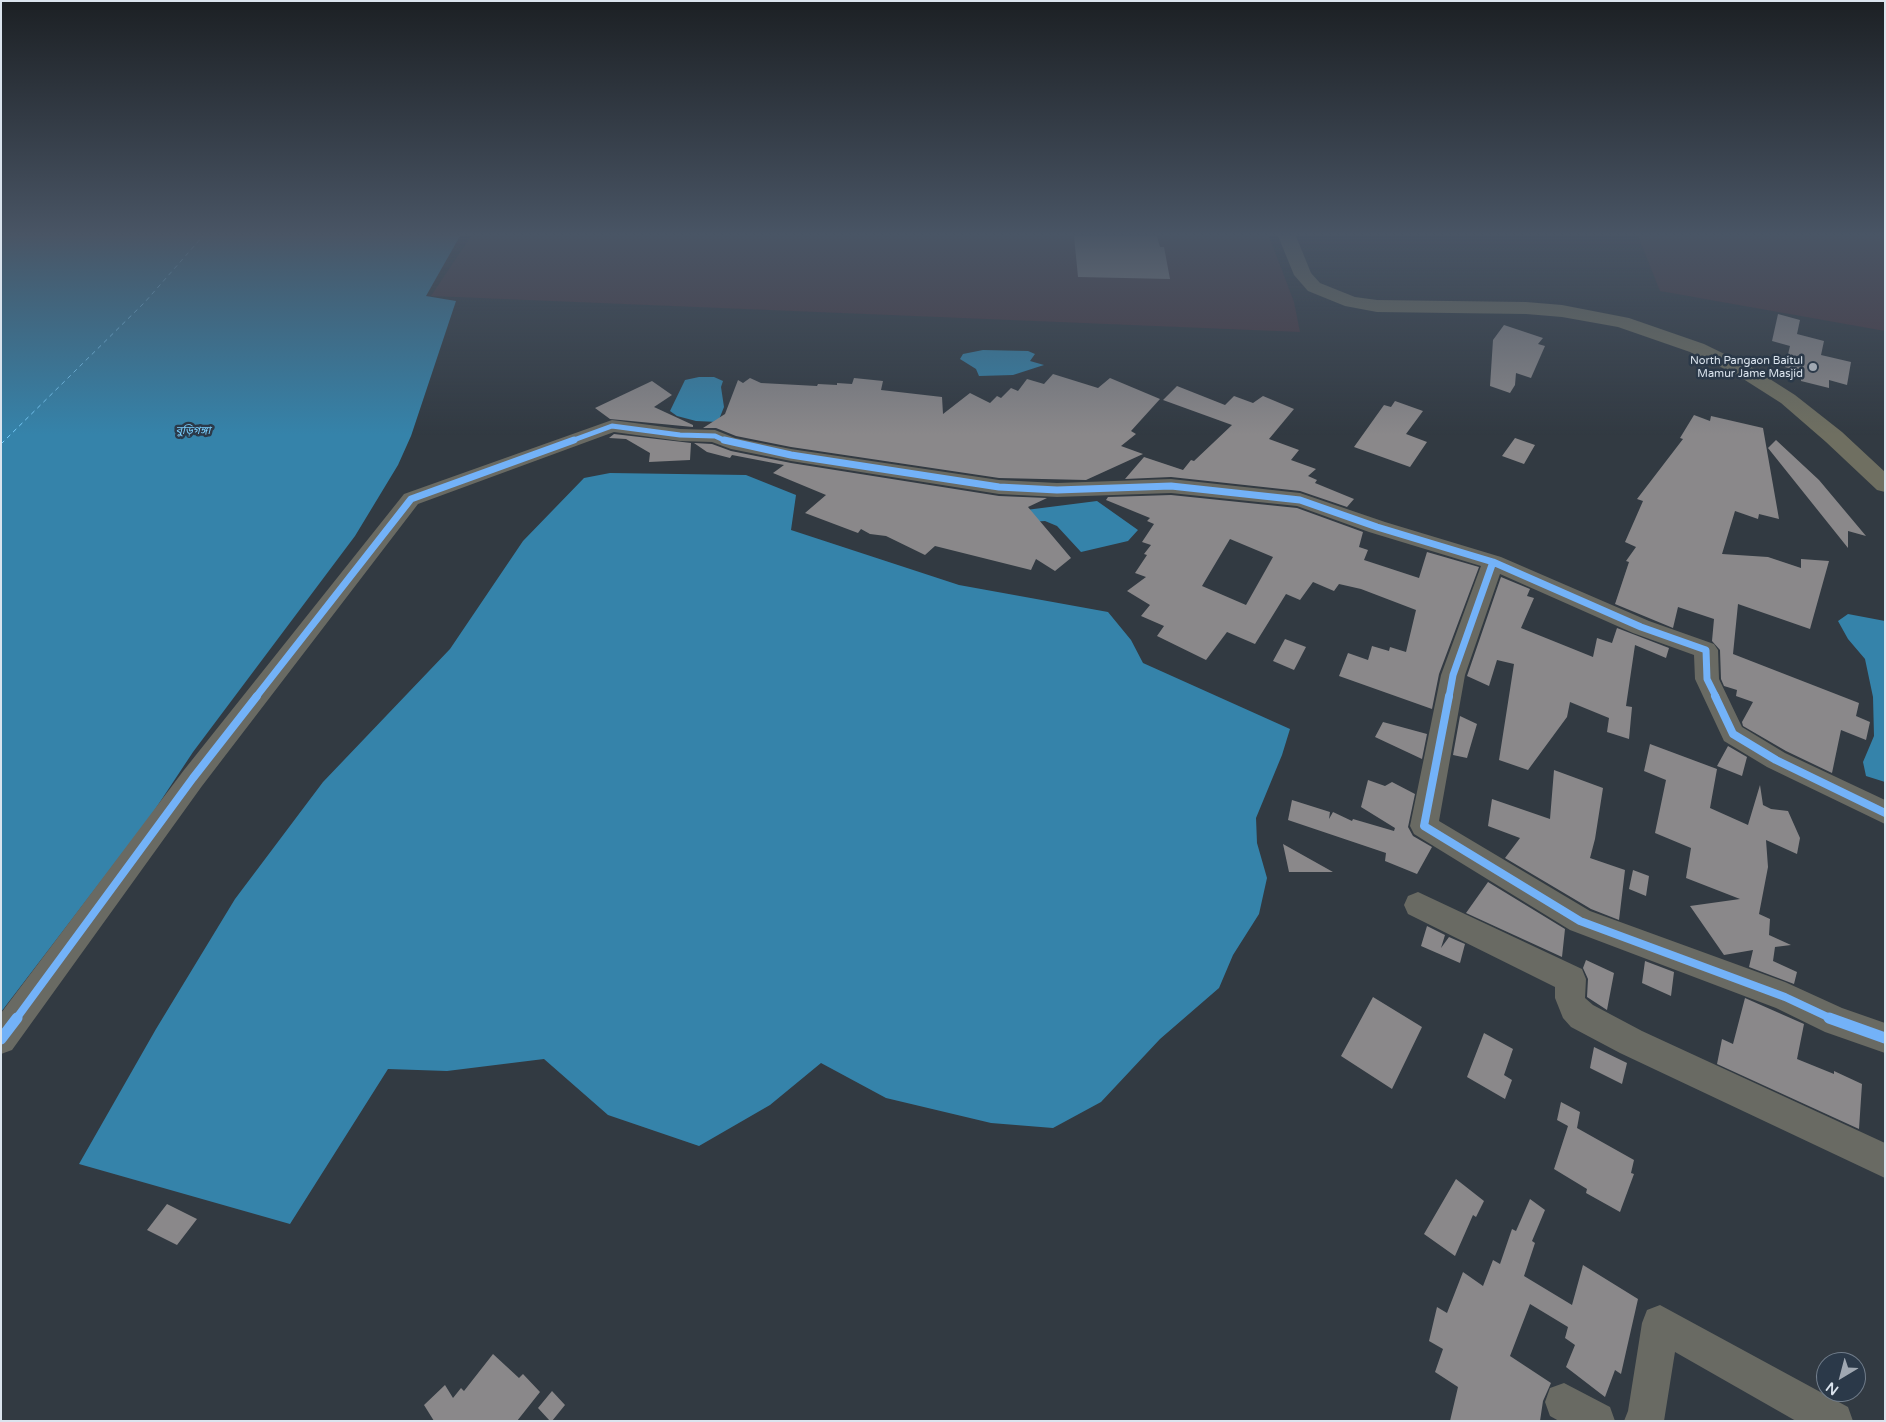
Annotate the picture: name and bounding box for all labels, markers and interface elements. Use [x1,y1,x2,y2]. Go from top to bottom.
place label: North Pangaon Baitul Mamur Jame Masjid [1690,354,1803,380]
marker: North Pangaon Baitul Mamur Jame Masjid [1807,361,1819,373]
water label: বুড়িগঙ্গা [176,424,210,438]
north arrow [1816,1352,1866,1402]
text: N [1823,1378,1842,1399]

